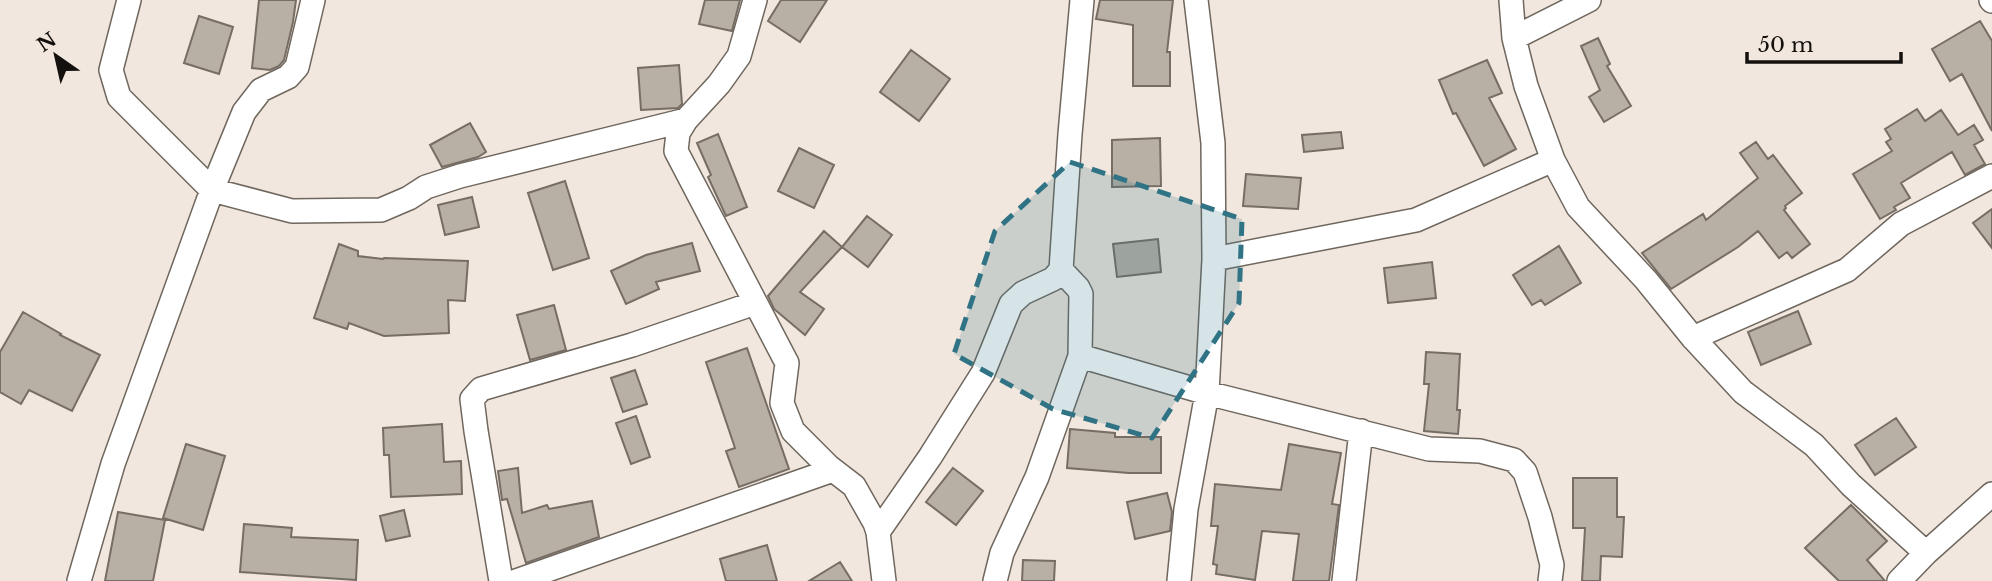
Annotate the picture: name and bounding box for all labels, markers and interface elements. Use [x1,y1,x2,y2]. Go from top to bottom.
north arrow [21,21,91,91]
scale bar [1747,21,1901,65]
text: N [33,28,61,57]
text: 50 m [1758,32,1814,58]

